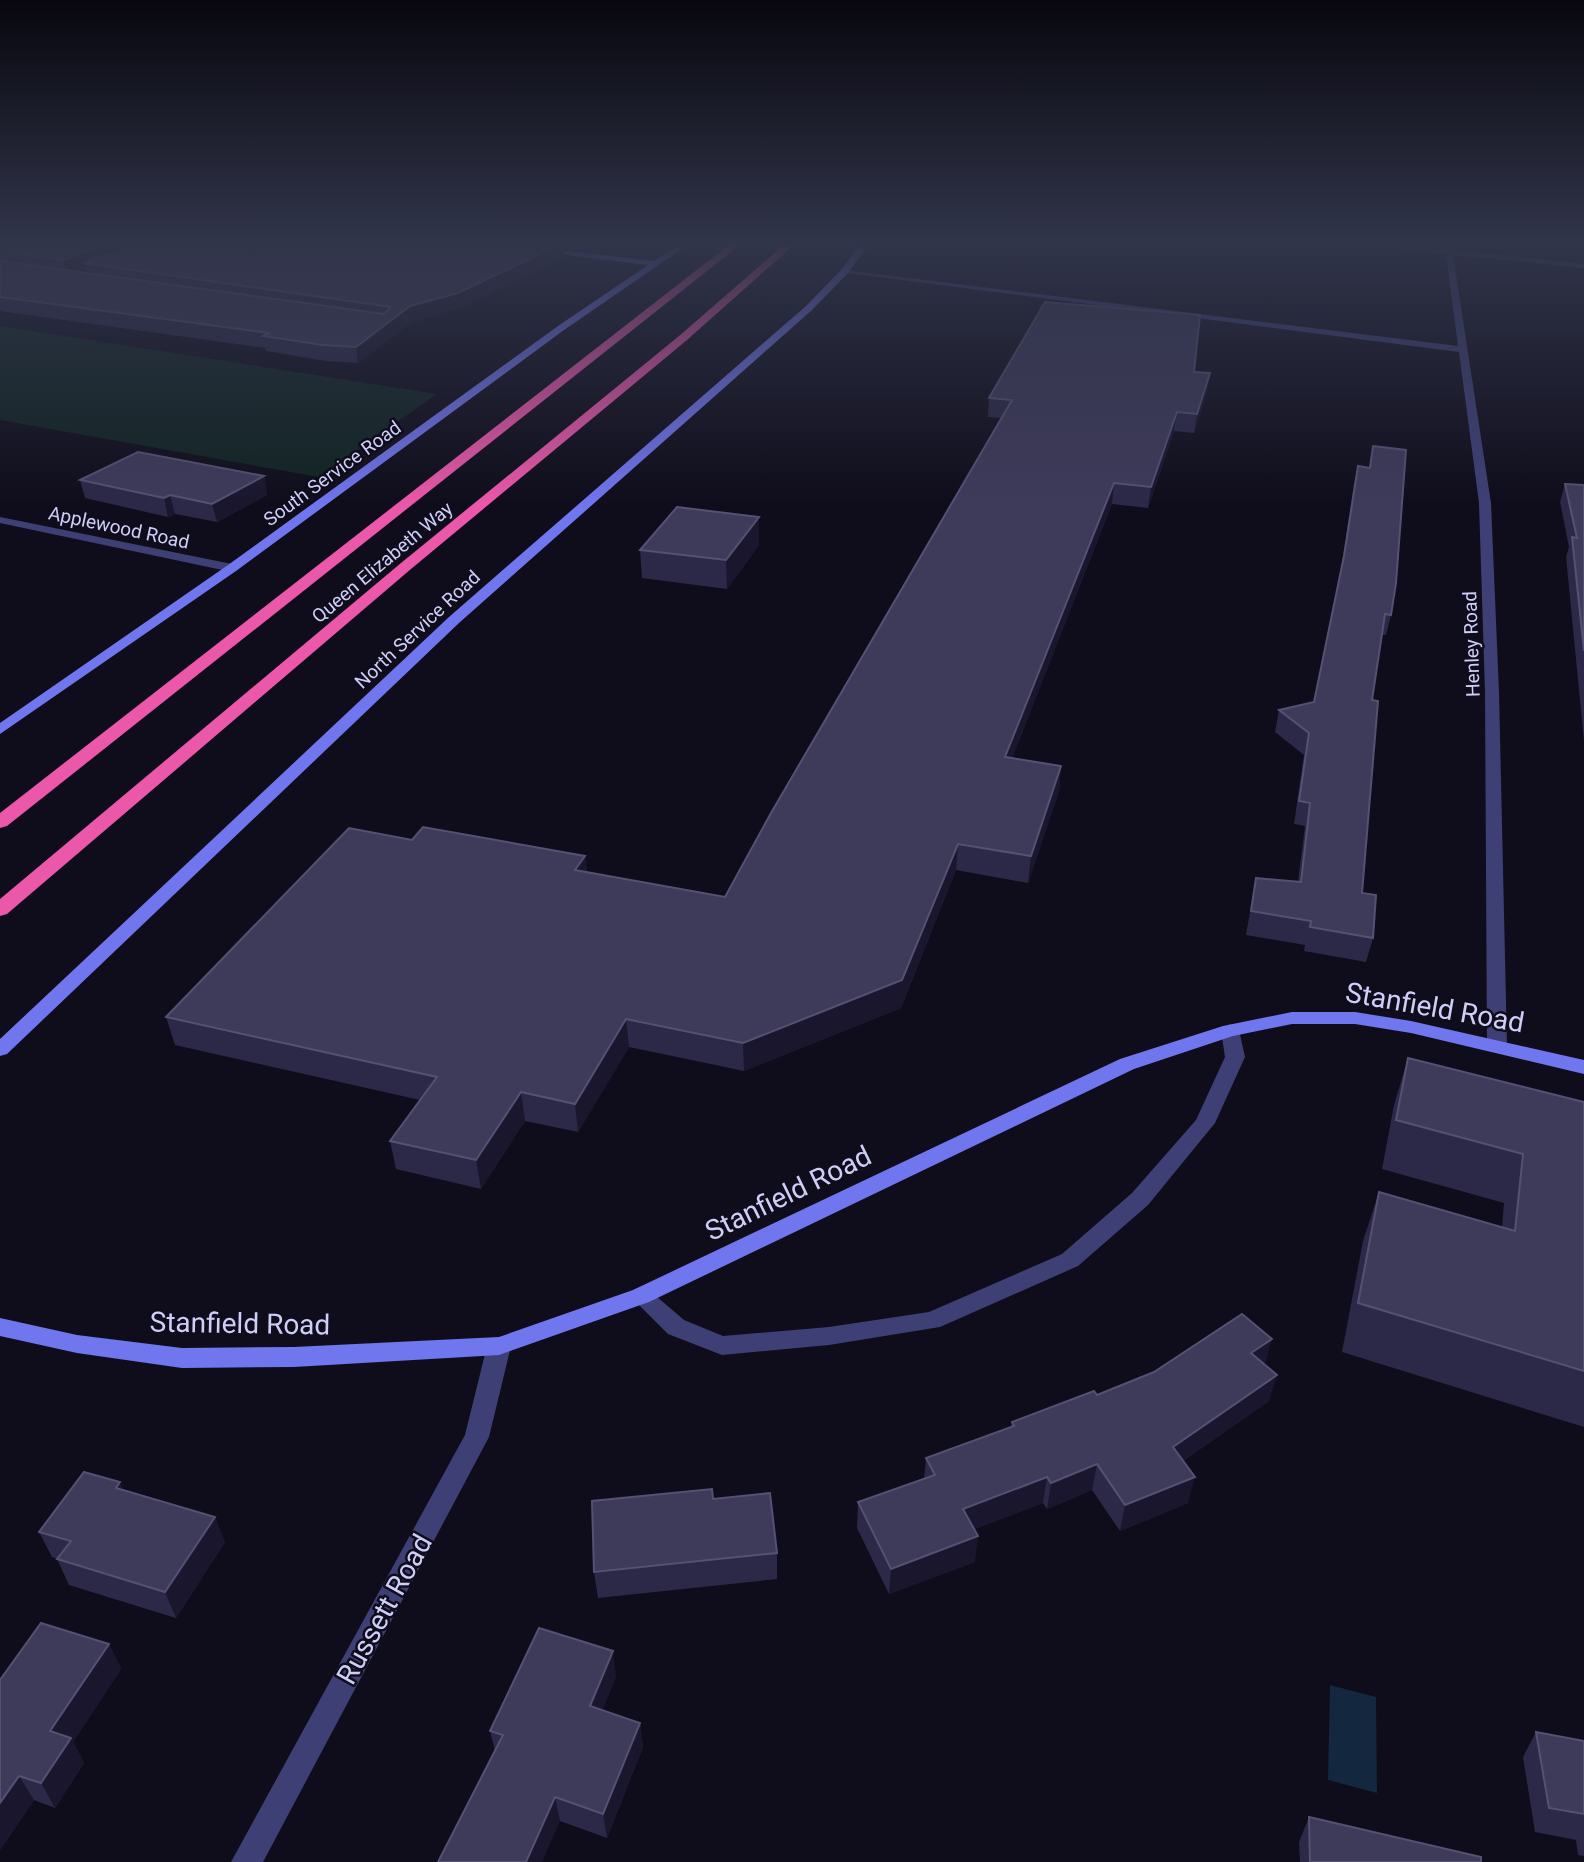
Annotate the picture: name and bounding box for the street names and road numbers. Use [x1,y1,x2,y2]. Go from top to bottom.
street label: South Service Road [259,416,405,531]
street label: Queen Elizabeth Way [307,497,457,628]
street label: Applewood Road [46,501,191,554]
street label: North Service Road [350,565,485,693]
street label: Henley Road [1458,591,1485,697]
street label: Stanfield Road [1343,976,1527,1039]
street label: Stanfield Road [700,1139,877,1248]
street label: Stanfield Road [149,1305,331,1342]
street label: Russett Road [330,1529,439,1690]

